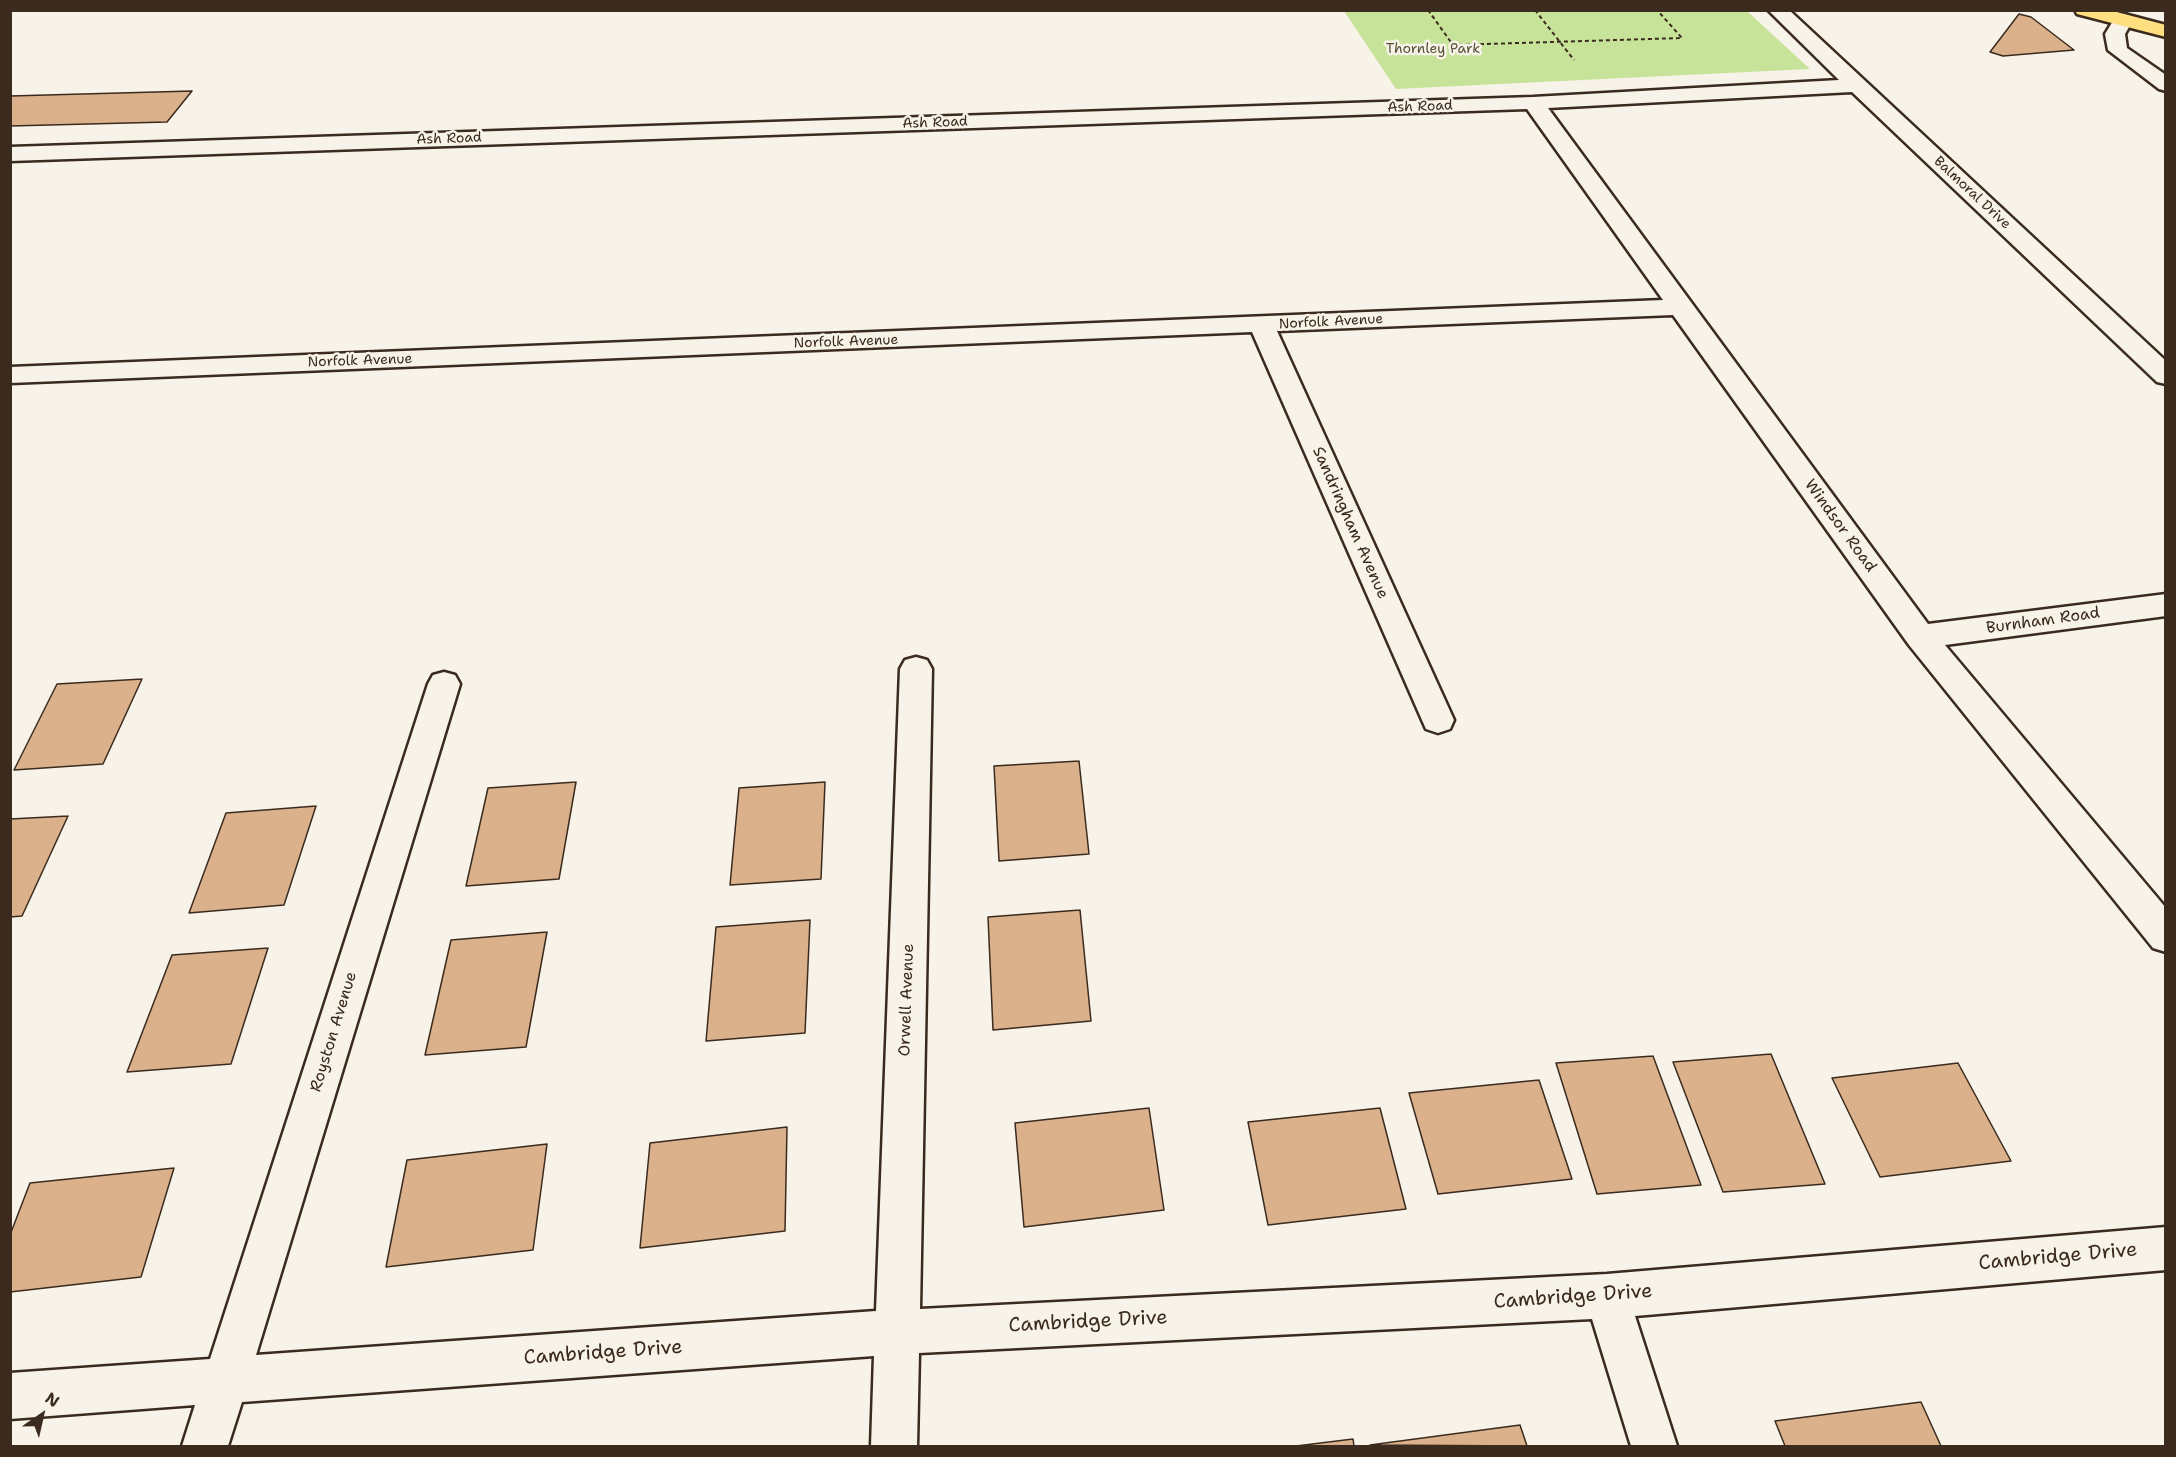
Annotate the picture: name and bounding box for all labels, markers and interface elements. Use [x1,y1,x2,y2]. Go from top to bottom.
park label: Thornley Park [1386,41,1480,57]
street label: Ash Road [1387,97,1453,117]
street label: Ash Road [902,113,968,133]
street label: Ash Road [416,129,482,149]
street label: Balmoral Drive [1930,153,2014,233]
street label: Norfolk Avenue [1278,311,1384,333]
street label: Norfolk Avenue [793,332,899,352]
street label: Norfolk Avenue [307,351,413,371]
street label: Sandringham Avenue [1308,444,1392,602]
street label: Windsor Road [1800,476,1880,576]
street label: Burnham Road [1985,604,2101,638]
street label: Orwell Avenue [895,943,919,1057]
street label: Royston Avenue [307,970,361,1094]
street label: Cambridge Drive [1978,1238,2138,1276]
street label: Cambridge Drive [1493,1279,1653,1315]
street label: Cambridge Drive [1008,1306,1168,1338]
street label: Cambridge Drive [523,1335,683,1371]
north arrow [12,1385,72,1445]
text: N [41,1387,63,1412]

